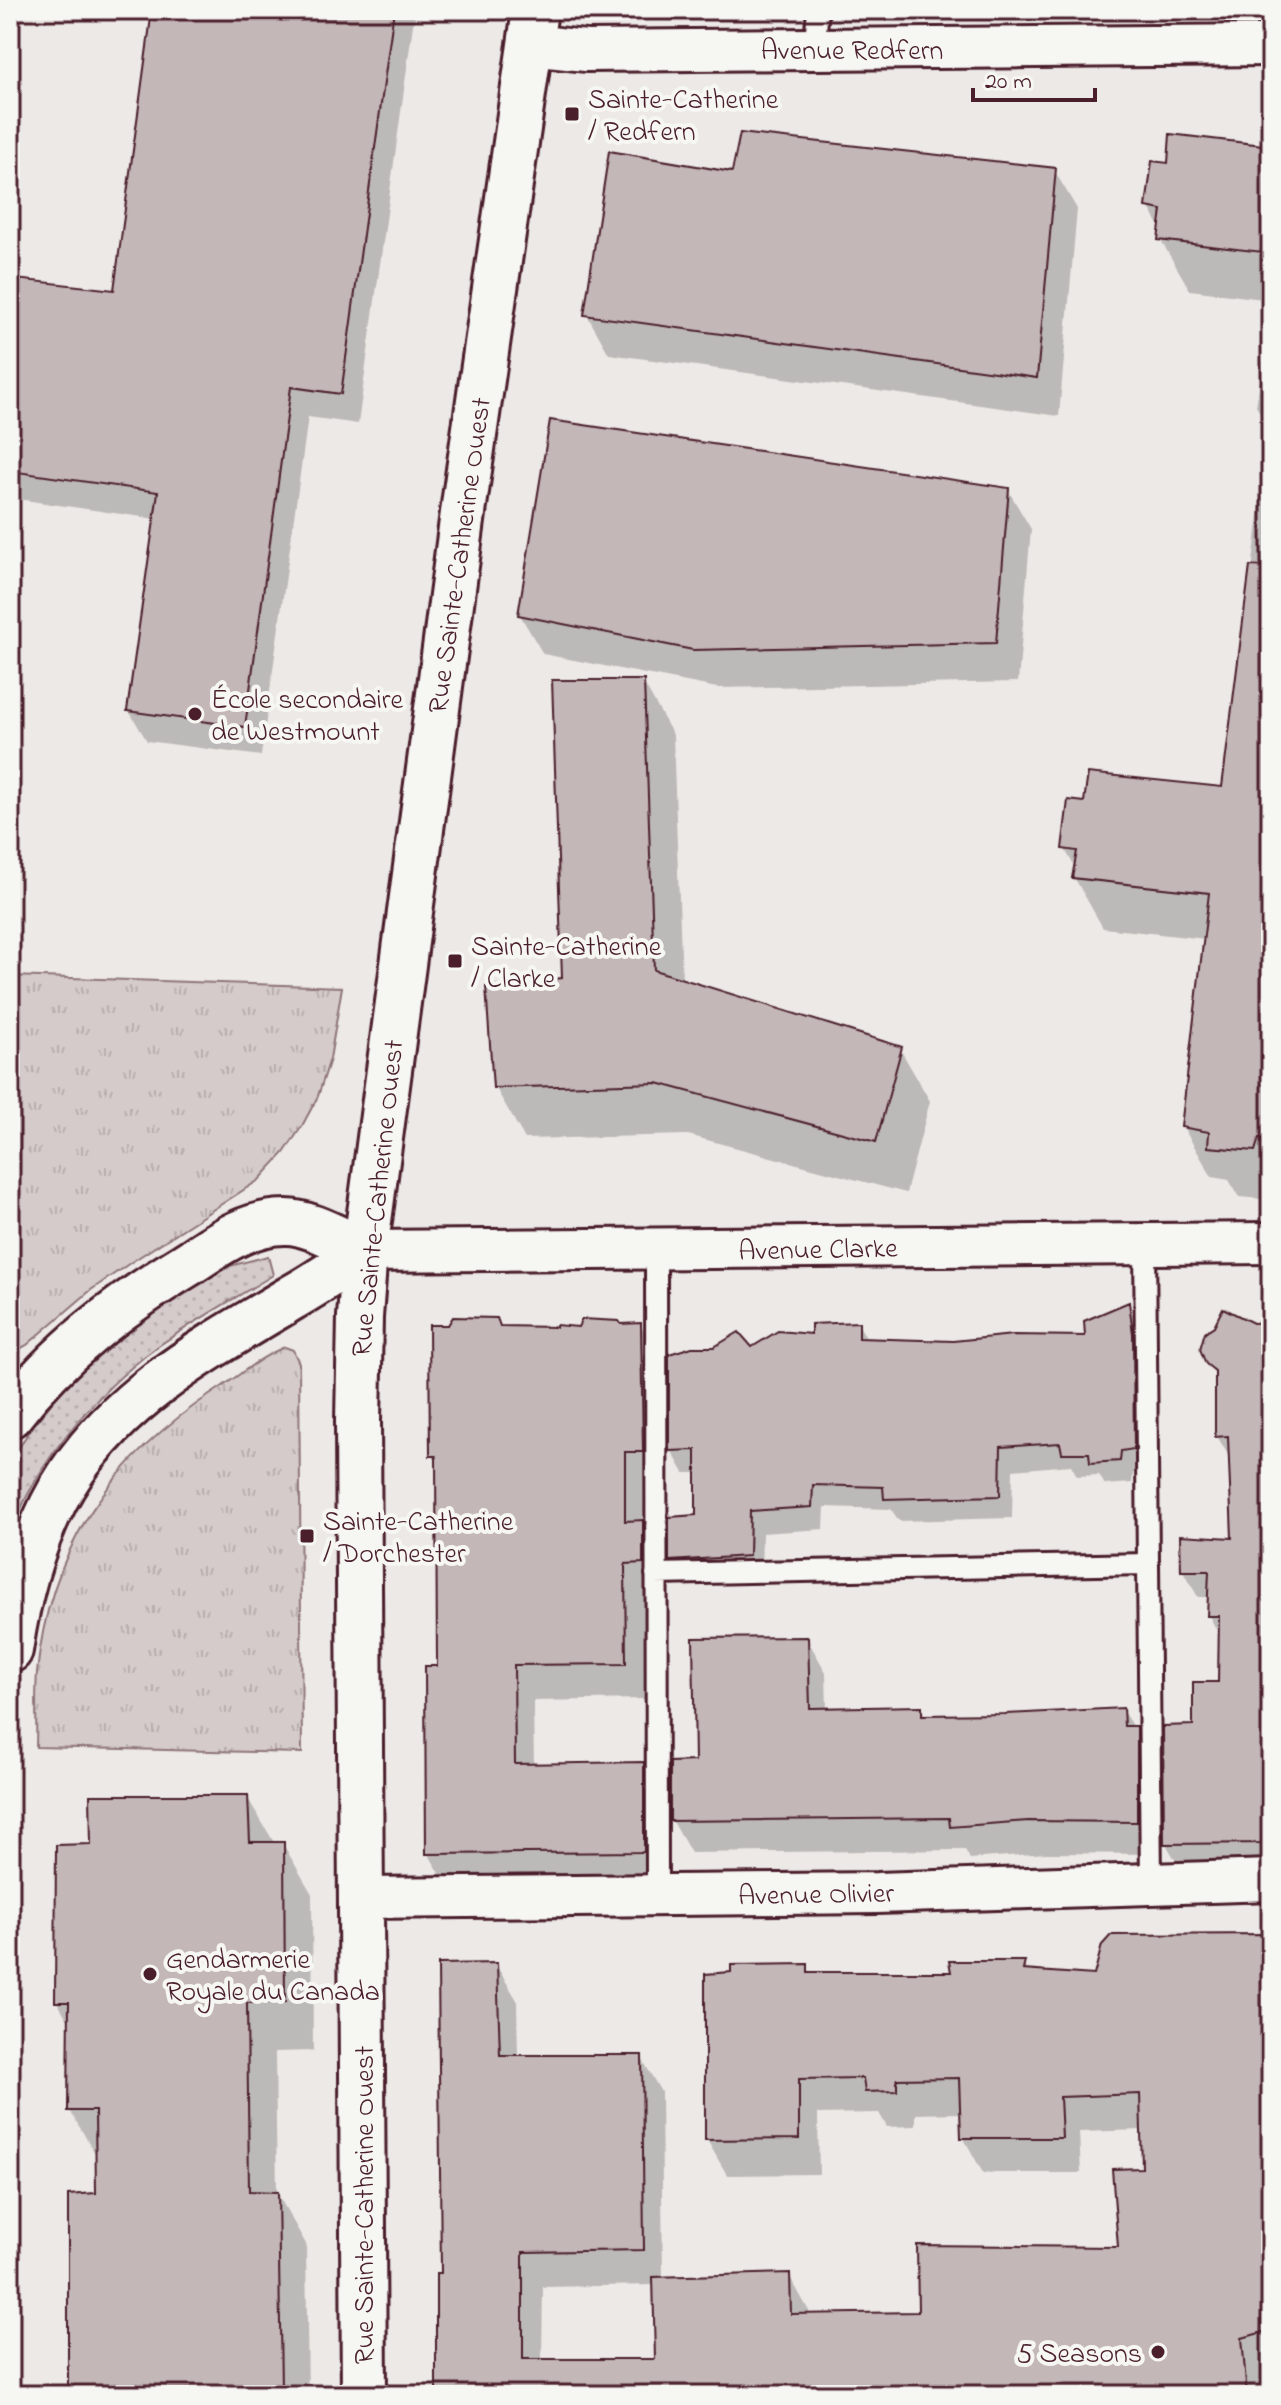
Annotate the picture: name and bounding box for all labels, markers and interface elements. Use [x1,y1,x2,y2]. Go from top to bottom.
street label: Avenue Redfern [761,32,943,73]
scale bar [973,52,1095,102]
text: 20 m [985,65,1032,100]
place label: Sainte-Catherine / Redfern [588,81,779,154]
marker: Sainte-Catherine / Redfern [563,105,581,123]
street label: Rue Sainte-Catherine Ouest [419,395,504,716]
place label: École secondaire de Westmount [211,681,404,754]
marker: École secondaire de Westmount [186,705,204,723]
place label: Sainte-Catherine / Clarke [471,928,662,1001]
marker: Sainte-Catherine / Clarke [446,952,464,970]
street label: Rue Sainte-Catherine Ouest [342,1038,417,1359]
street label: Avenue Clarke [738,1230,899,1273]
place label: Sainte-Catherine / Dorchester [323,1503,514,1576]
marker: Sainte-Catherine / Dorchester [298,1527,316,1545]
street label: Avenue Olivier [738,1875,895,1918]
place label: Gendarmerie Royale du Canada [166,1941,380,2014]
marker: Gendarmerie Royale du Canada [141,1965,159,1983]
street label: Rue Sainte-Catherine Ouest [346,2046,387,2364]
place label: 5 Seasons [1016,2335,1142,2376]
marker: 5 Seasons [1149,2343,1167,2361]

